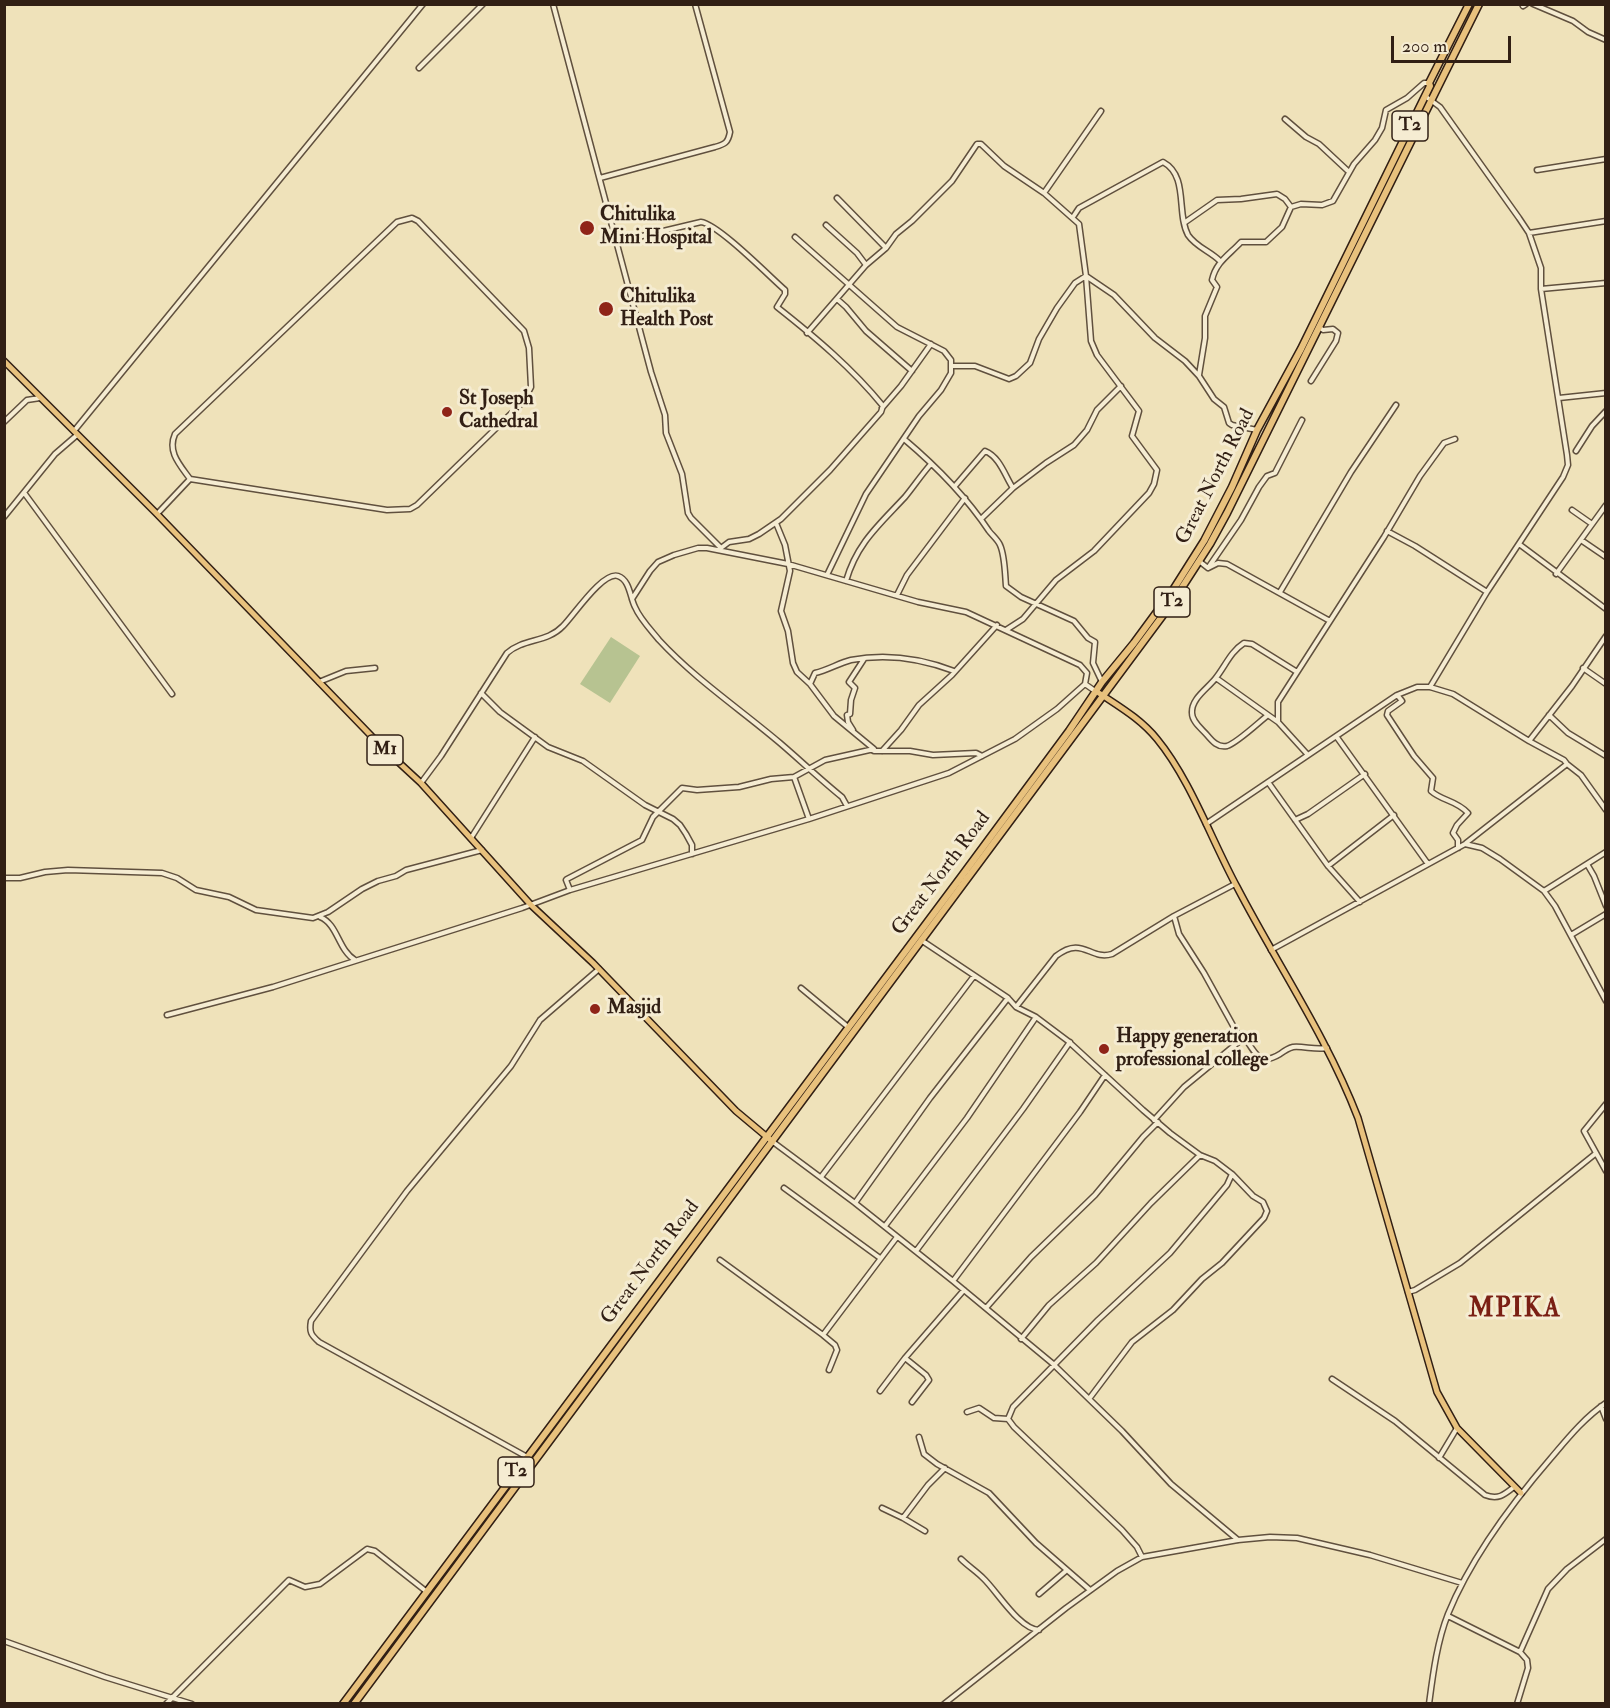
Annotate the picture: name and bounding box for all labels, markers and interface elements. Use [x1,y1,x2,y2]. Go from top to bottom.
scale bar [1394,24,1514,62]
text: 200 m [1402,35,1447,58]
road number: T2 [1392,111,1428,141]
place label: Chitulika Mini Hospital [600,204,712,251]
marker: Chitulika Mini Hospital [578,219,596,237]
place label: Chitulika Health Post [620,286,713,333]
marker: Chitulika Health Post [597,300,615,318]
place label: St Joseph Cathedral [459,388,538,435]
marker: St Joseph Cathedral [440,405,454,419]
street label: Great North Road [1171,405,1261,549]
road number: T2 [1154,587,1190,617]
road number: M1 [367,735,403,765]
street label: Great North Road [888,807,996,941]
place label: Masjid [607,997,661,1021]
marker: Masjid [588,1002,602,1016]
place label: Happy generation professional college [1116,1026,1268,1073]
marker: Happy generation professional college [1097,1042,1111,1056]
street label: Great North Road [597,1196,705,1330]
district label: MPIKA [1468,1294,1562,1326]
road number: T2 [498,1457,534,1487]

